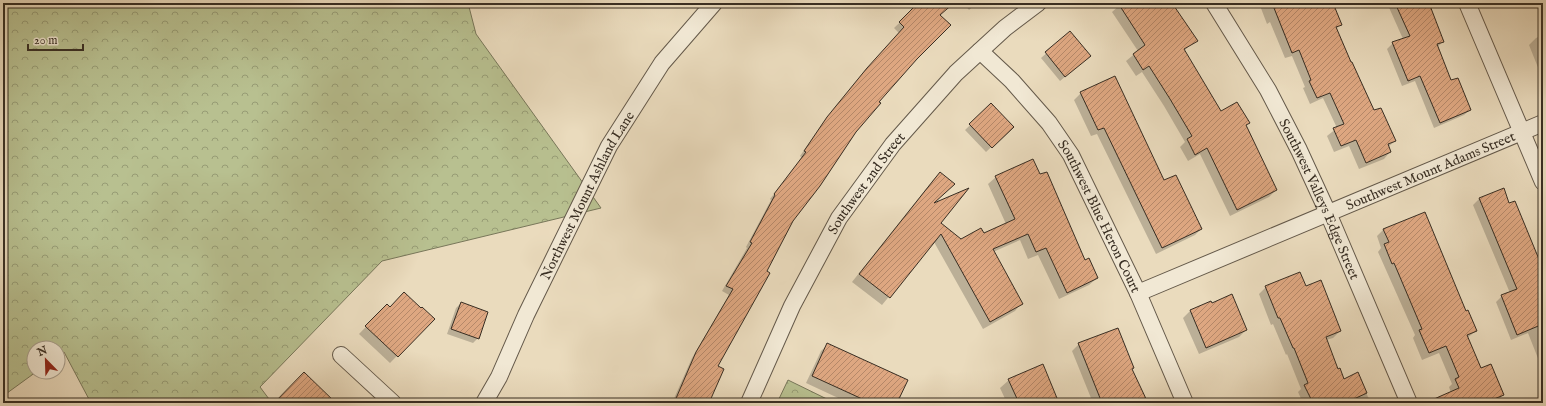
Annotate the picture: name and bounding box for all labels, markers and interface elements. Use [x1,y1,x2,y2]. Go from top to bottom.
scale bar [28,26,83,52]
text: 20 m [34,33,57,48]
street label: Northwest Mount Ashland Lane [537,108,639,283]
street label: Southwest Valleys Edge Street [1274,116,1363,282]
street label: Southwest Mount Adams Street [1343,128,1518,215]
street label: Southwest 2nd Street [824,129,910,237]
street label: Southwest Blue Heron Court [1053,137,1144,296]
north arrow [26,340,66,380]
text: N [34,343,50,360]

